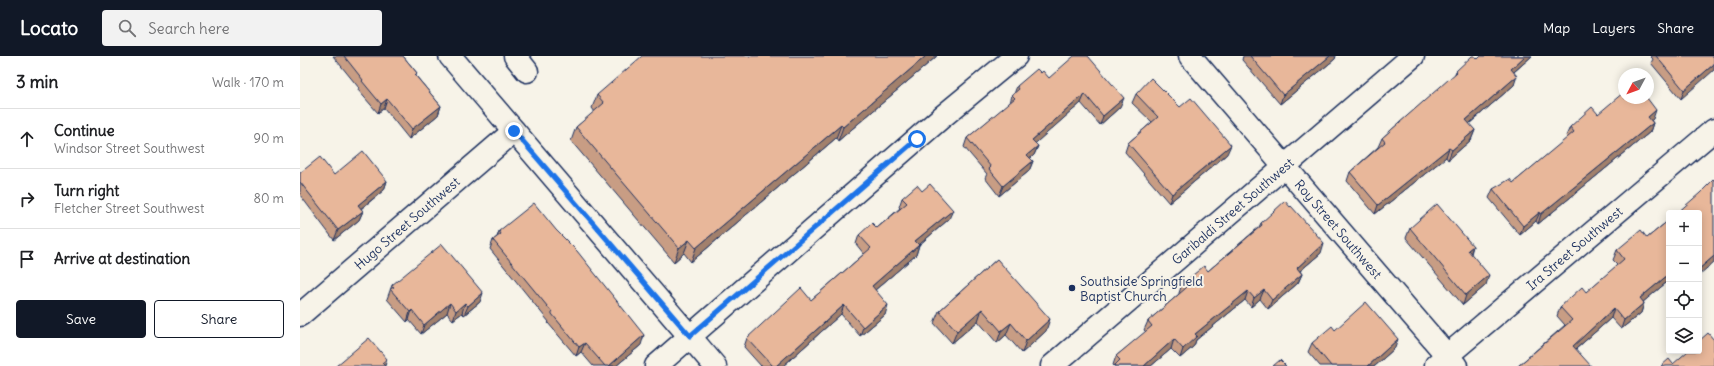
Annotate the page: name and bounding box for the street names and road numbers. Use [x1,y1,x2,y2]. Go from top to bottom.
street label: Garibaldi Street Southwest [1168,153,1298,268]
street label: Hugo Street Southwest [351,173,464,273]
street label: Roy Street Southwest [1291,176,1386,283]
street label: Ira Street Southwest [1523,202,1626,294]

